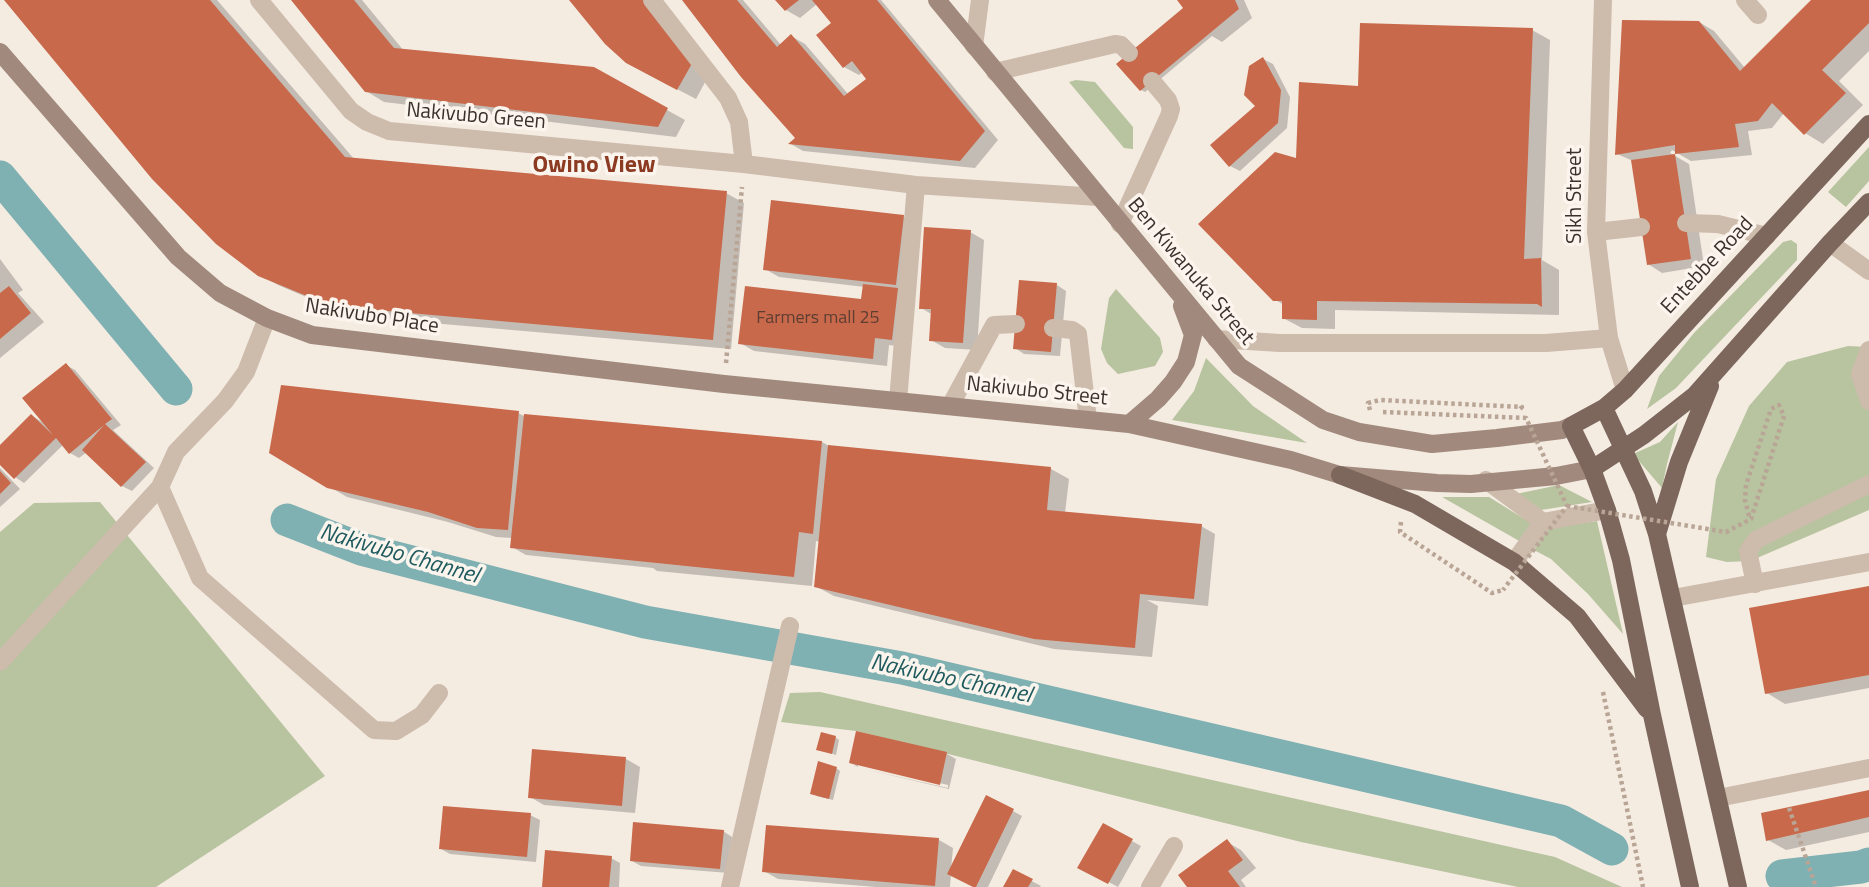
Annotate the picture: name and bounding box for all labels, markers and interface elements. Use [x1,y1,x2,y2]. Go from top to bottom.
street label: Nakivubo Green [405,98,547,136]
street label: Sikh Street [1563,148,1589,244]
district label: Owino View [532,152,656,180]
street label: Ben Kiwanuka Street [1121,193,1259,351]
street label: Entebbe Road [1657,212,1759,320]
street label: Nakivubo Place [303,294,441,340]
house number: Farmers mall 25 [756,308,880,330]
street label: Nakivubo Street [965,372,1109,412]
water label: Nakivubo Channel [317,519,481,591]
water label: Nakivubo Channel [868,649,1034,711]

